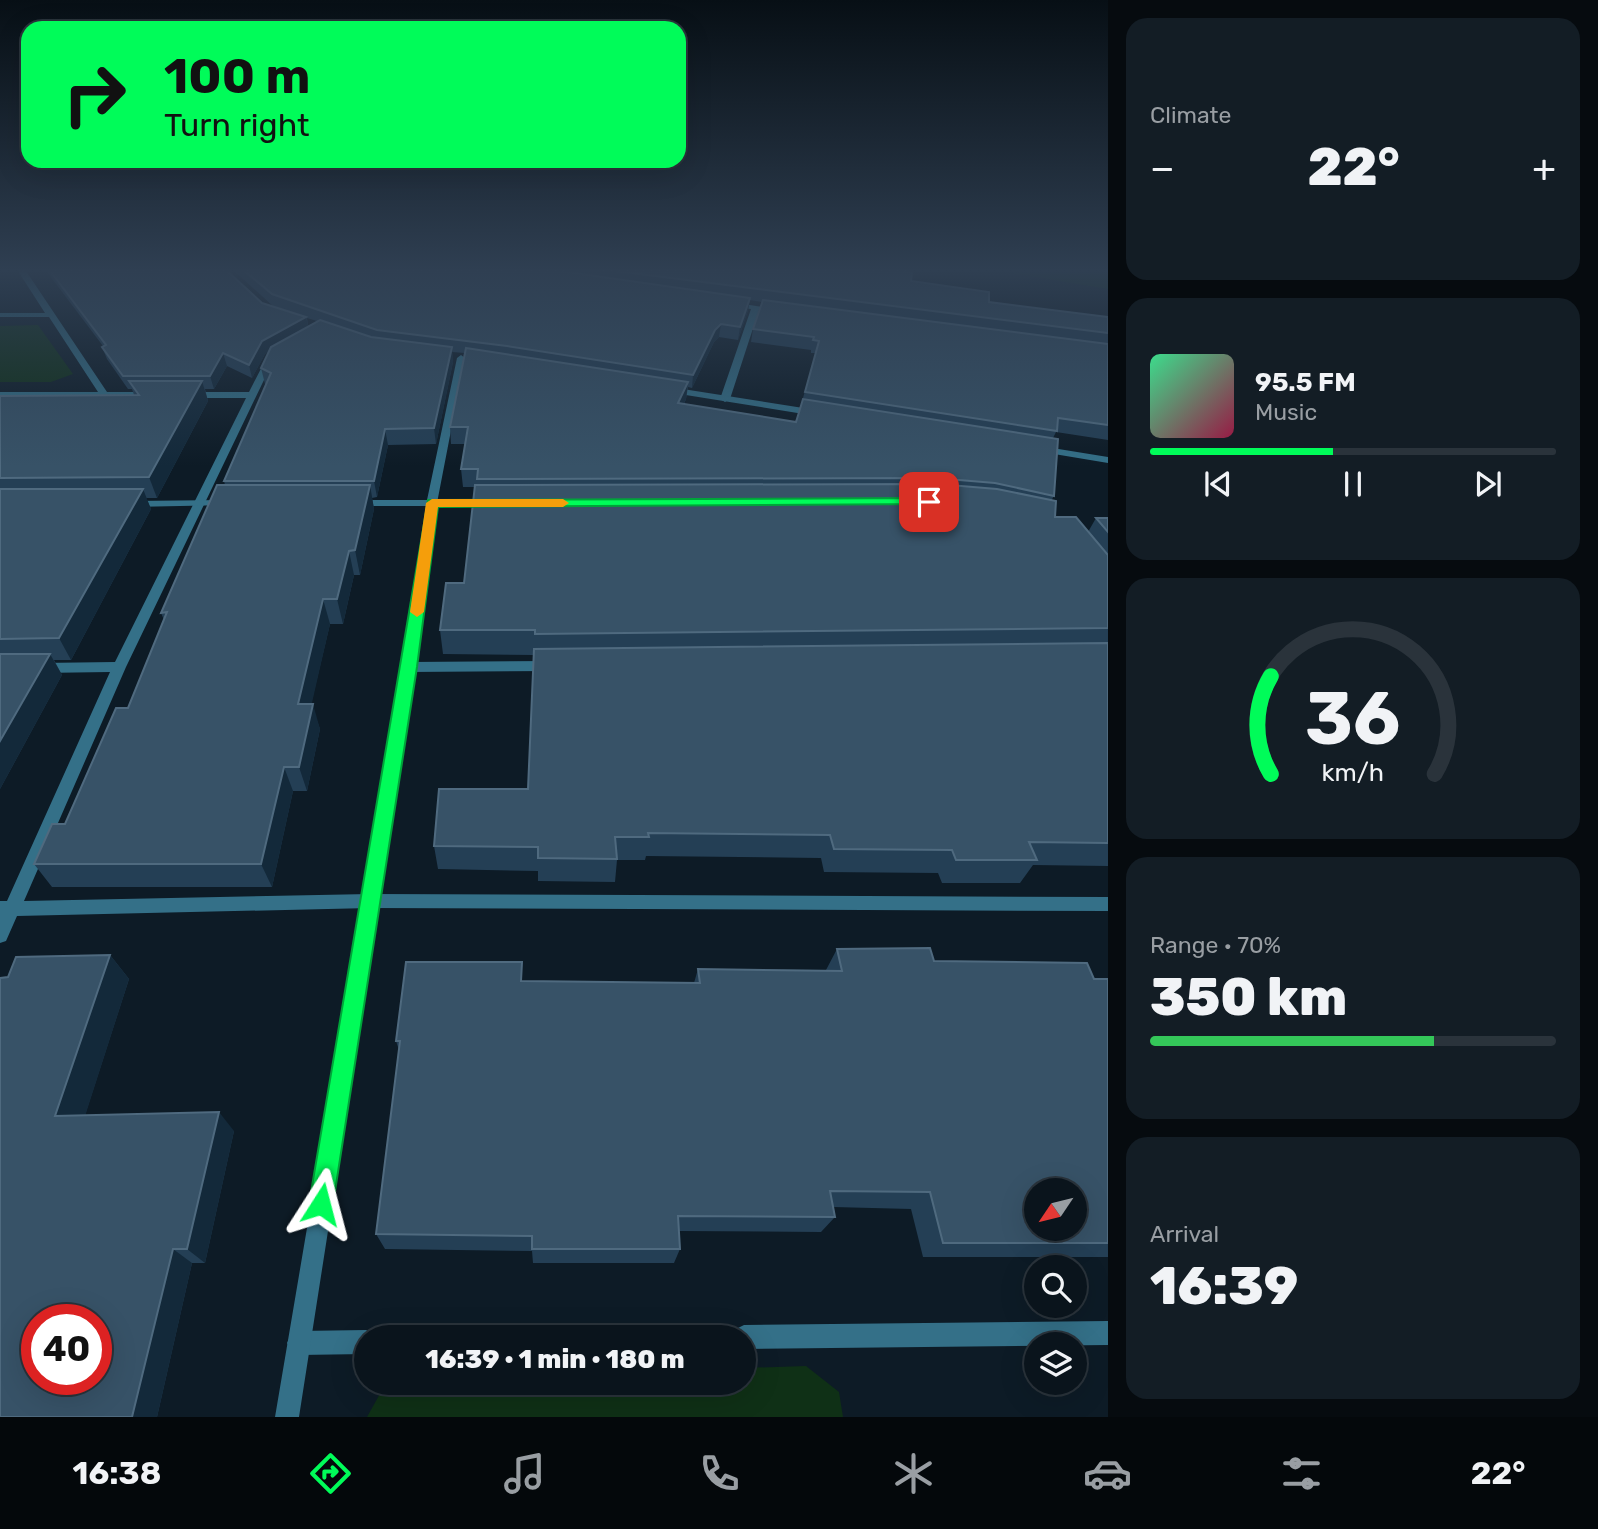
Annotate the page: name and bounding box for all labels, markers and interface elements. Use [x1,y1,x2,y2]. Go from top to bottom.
text: 100 m [164,47,310,105]
icon: right [49,49,140,140]
text: Climate [1150,101,1231,129]
text: Turn right [164,106,309,144]
text: 22° [1307,136,1400,198]
text: − [1150,145,1175,191]
text: + [1532,145,1556,191]
text: 95.5 FM [1255,367,1356,398]
text: Music [1255,398,1317,426]
icon: previous [1199,465,1237,503]
icon: pause [1334,465,1372,503]
icon: next [1469,465,1507,503]
pin [899,472,959,532]
icon: arrive [910,483,948,521]
text: 36 [1305,677,1401,763]
text: km/h [1322,758,1384,787]
text: Range · 70% [1150,931,1281,959]
text: 350 km [1150,966,1347,1028]
position arrow [284,1167,358,1241]
north arrow [1024,1178,1087,1241]
map controls [1024,1178,1087,1395]
text: Arrival [1150,1220,1219,1248]
button: search [1024,1255,1087,1318]
text: 16:39 [1150,1255,1298,1317]
speed limit sign: 40 [21,1304,112,1395]
button: layers [1024,1332,1087,1395]
text: 16:39 · 1 min · 180 m [425,1344,685,1375]
icon: directions [306,1449,355,1498]
icon: music [500,1449,549,1498]
icon: phone [695,1449,744,1498]
icon: climate [889,1449,938,1498]
icon: car [1083,1449,1132,1498]
icon: filters [1277,1449,1326,1498]
text: 16:38 [73,1454,161,1492]
text: 22° [1471,1454,1525,1492]

